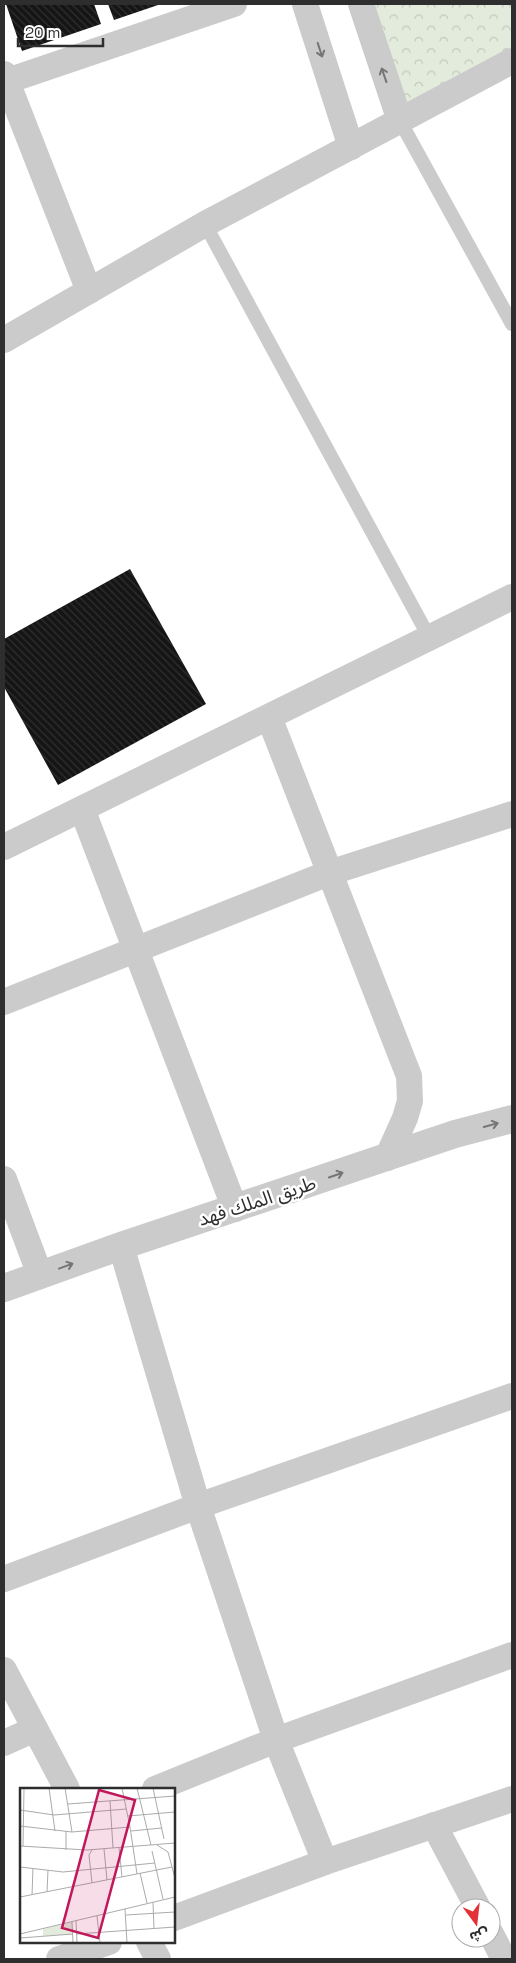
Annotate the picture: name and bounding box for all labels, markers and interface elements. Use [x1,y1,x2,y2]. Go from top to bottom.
scale bar [18,15,102,47]
text: 20 m [25,23,60,42]
one-way arrow [316,42,325,58]
one-way arrow [379,67,389,83]
one-way arrow [482,1119,498,1129]
one-way arrow [328,1169,344,1179]
street label: طريق الملك فهد [195,1170,319,1232]
one-way arrow [58,1261,73,1270]
inset map [20,1788,175,1943]
north arrow [451,1898,501,1948]
text: ش [468,1924,491,1947]

